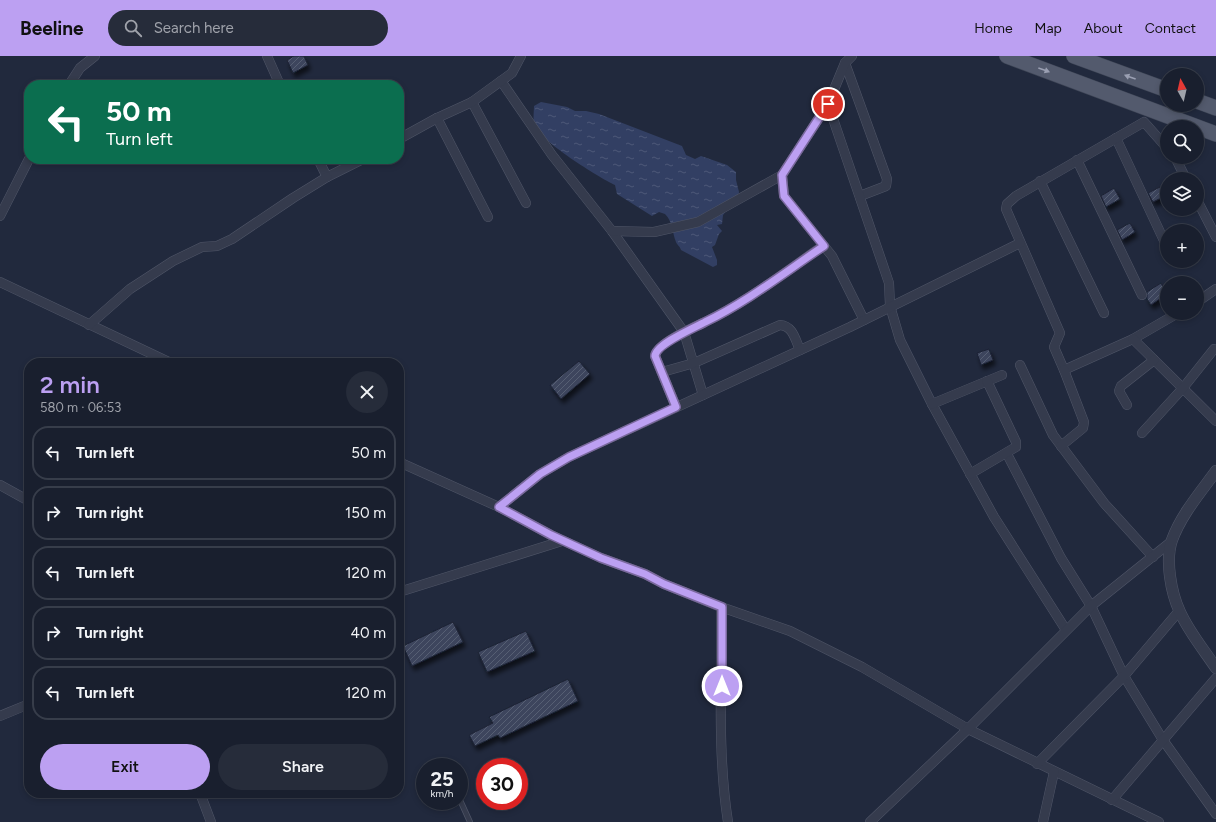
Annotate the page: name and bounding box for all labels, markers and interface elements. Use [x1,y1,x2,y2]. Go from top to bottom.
search box [108,10,388,46]
text: Beeline [20,17,84,40]
icon: search [122,17,144,39]
text: Search here [154,19,234,37]
text: Home [974,20,1013,37]
text: Map [1035,20,1062,37]
text: About [1084,20,1123,37]
text: Contact [1145,20,1196,37]
one-way arrow [1038,67,1050,73]
north arrow [1160,68,1204,112]
map controls [1160,68,1204,320]
one-way arrow [1124,73,1136,79]
pin [811,87,845,121]
icon: arrive [817,93,839,115]
text: 50 m [106,94,172,128]
icon: left [40,96,92,148]
button: search [1160,120,1204,164]
text: Turn left [106,128,173,150]
button: layers [1160,172,1204,216]
button: + [1160,224,1204,268]
button: − [1160,276,1204,320]
text: 2 min [40,370,100,399]
button: close [346,371,388,413]
text: 580 m · 06:53 [40,400,121,415]
icon: left [42,442,64,464]
text: Turn left [76,444,134,462]
text: 50 m [351,444,386,462]
icon: right [42,502,64,524]
text: Turn right [76,504,144,522]
text: 150 m [345,504,386,522]
icon: left [42,562,64,584]
text: Turn left [76,564,134,582]
text: 120 m [345,564,386,582]
icon: right [42,622,64,644]
text: Turn right [76,624,144,642]
text: 40 m [351,624,386,642]
position arrow [701,665,743,707]
icon: left [42,682,64,704]
text: Turn left [76,684,134,702]
text: 120 m [345,684,386,702]
button: Exit [40,744,210,790]
button: Share [218,744,388,790]
speed limit sign: 30 [476,758,528,810]
text: 25 [430,767,454,791]
text: km/h [431,787,453,800]

